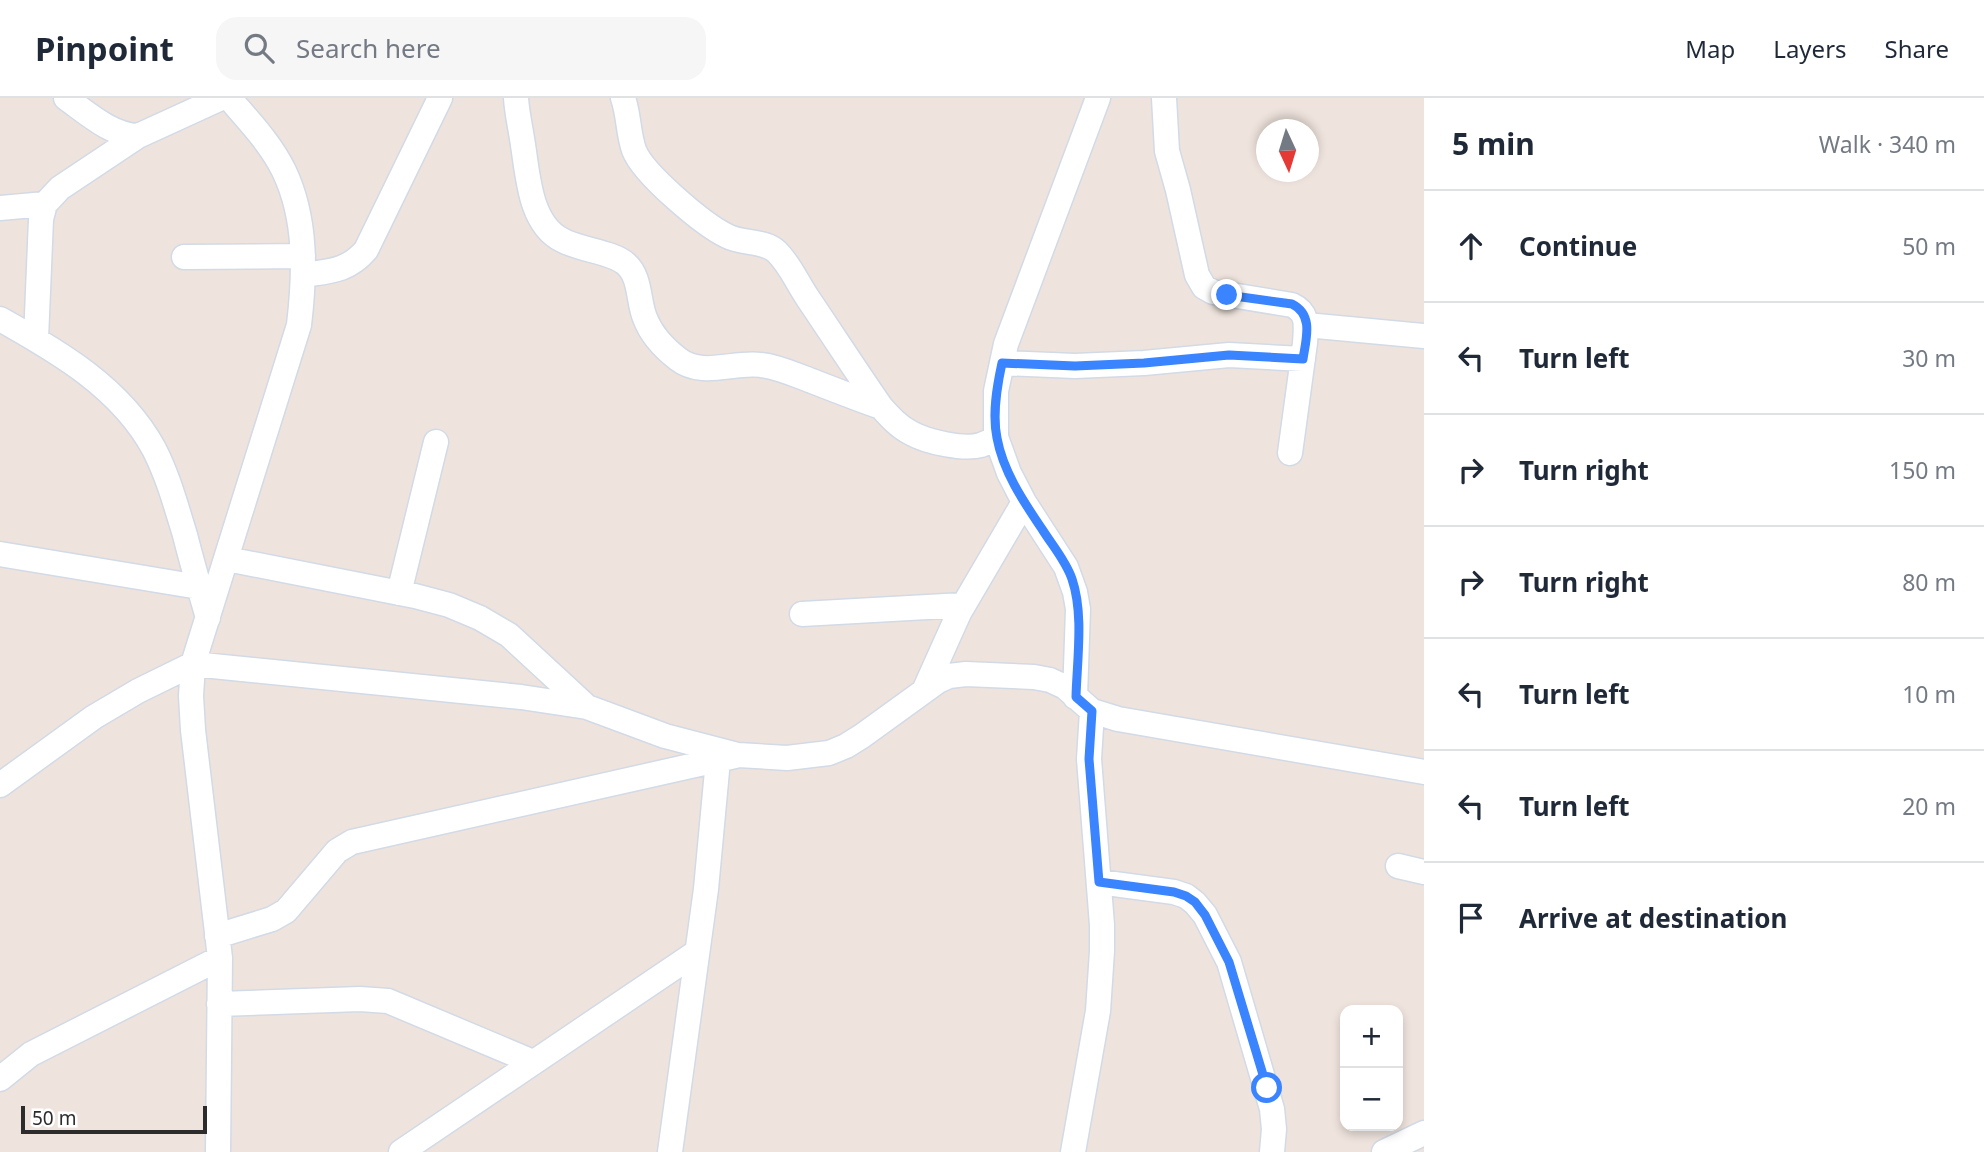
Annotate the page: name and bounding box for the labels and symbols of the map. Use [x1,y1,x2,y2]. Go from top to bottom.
north arrow [1256,119,1319,182]
route end [1211,279,1242,310]
route start [1251,1072,1282,1103]
scale bar [21,1103,206,1135]

